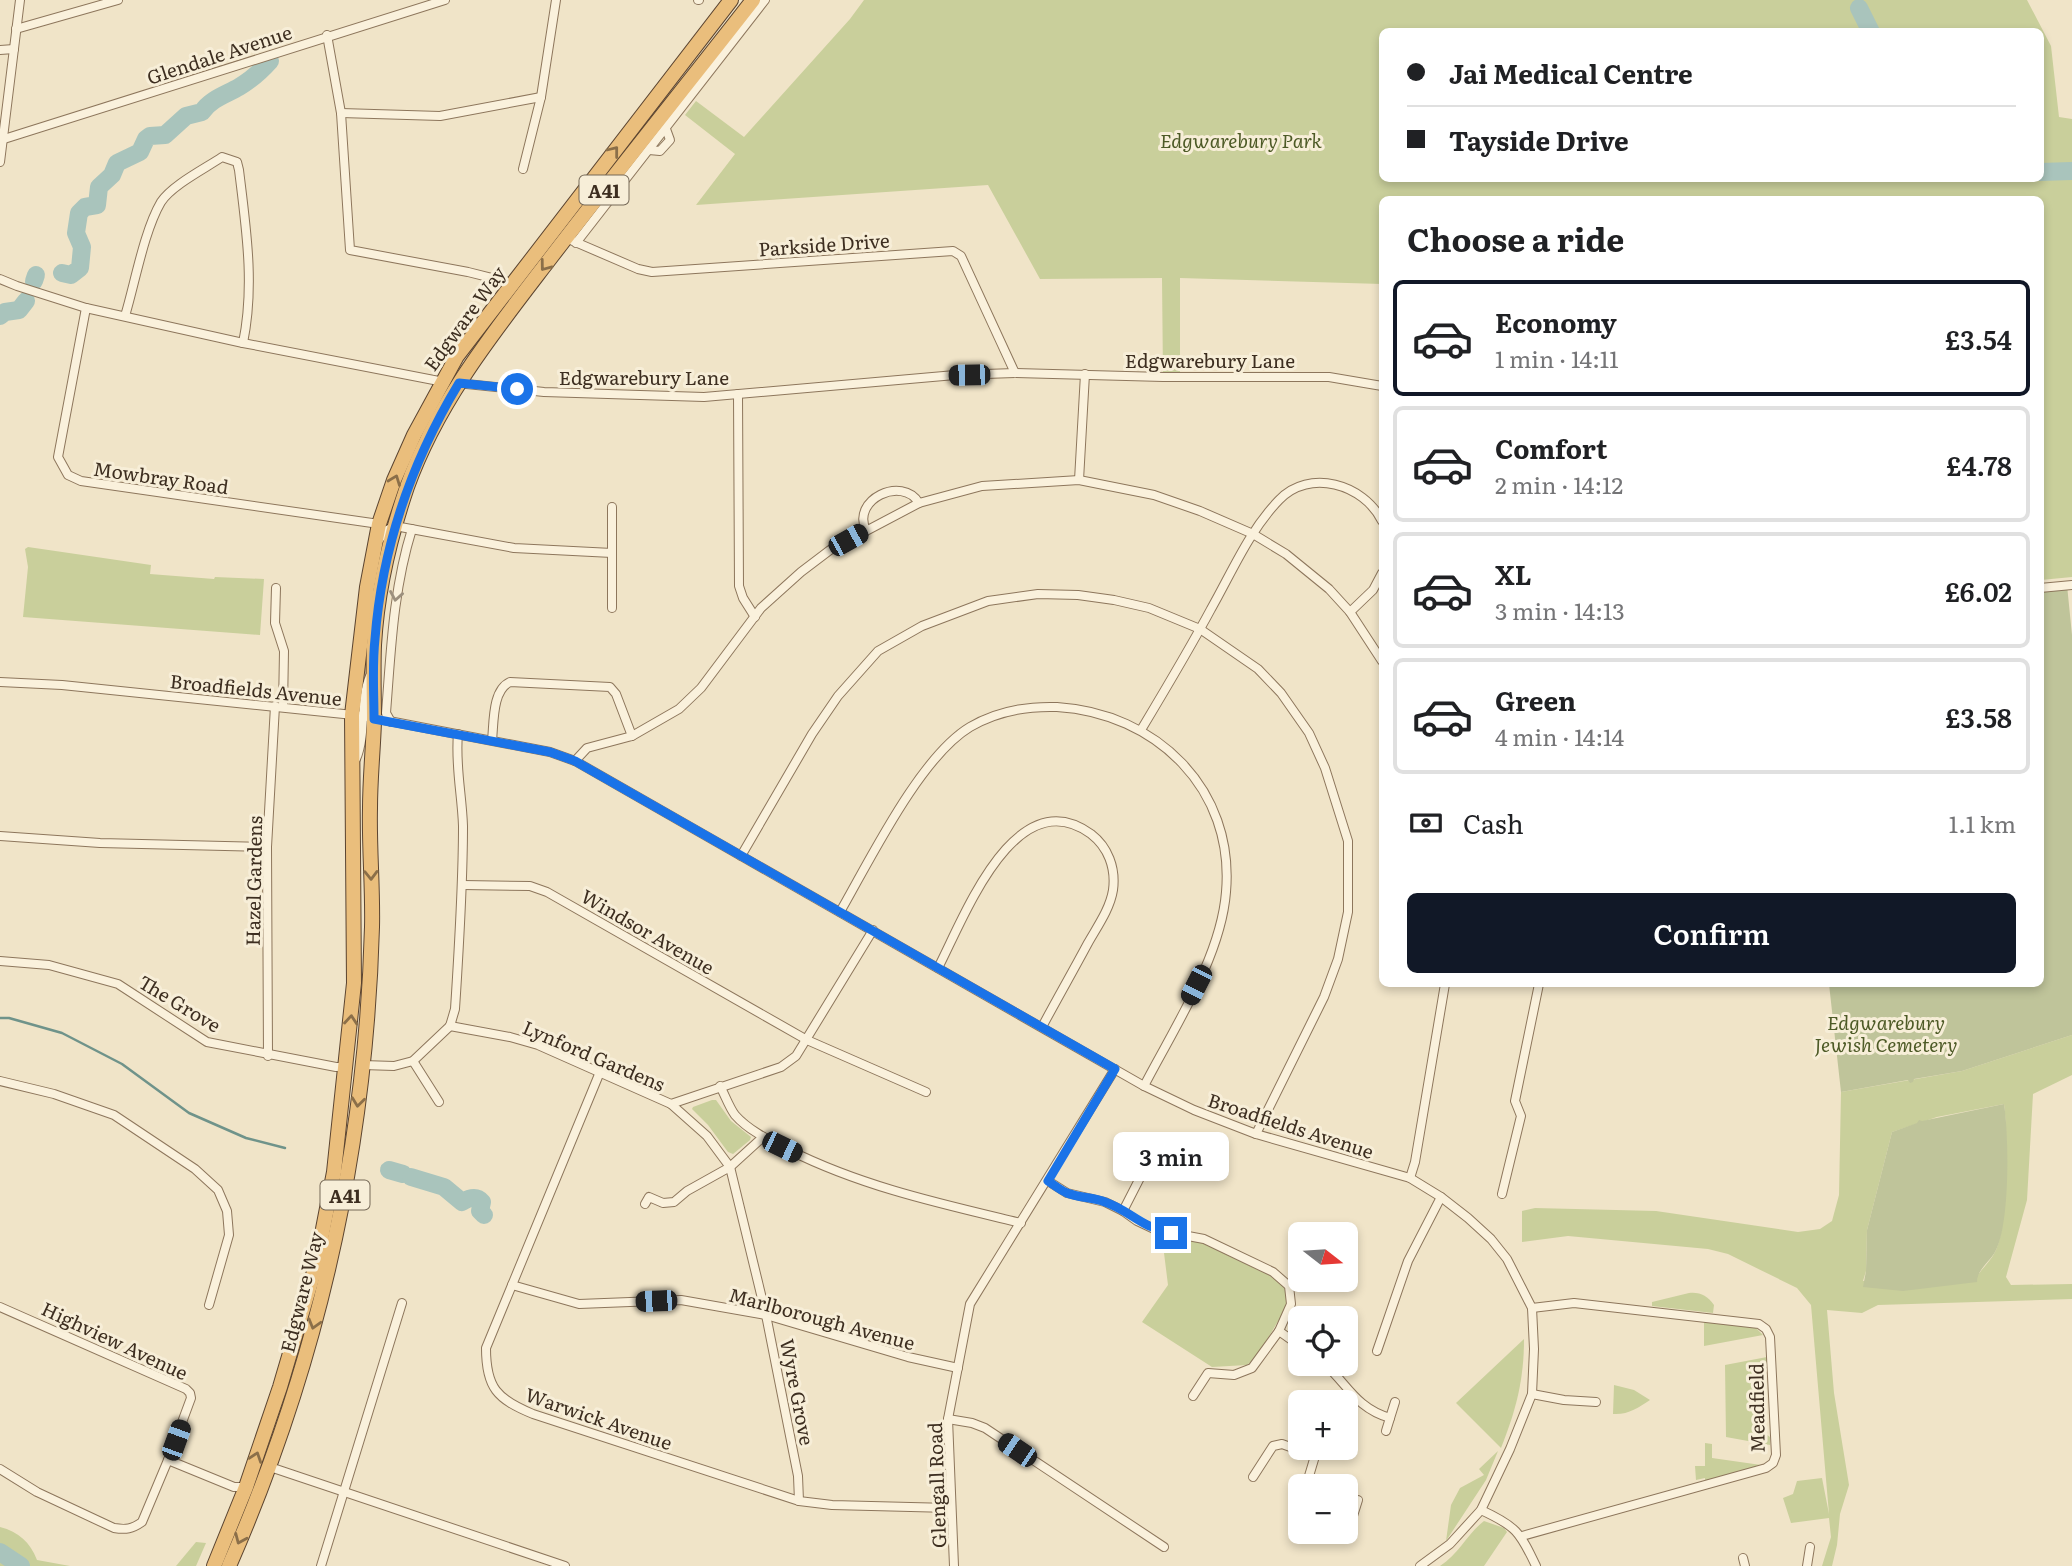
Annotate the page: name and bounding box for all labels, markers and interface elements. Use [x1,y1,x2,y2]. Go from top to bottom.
street label: Glendale Avenue [143,17,295,91]
text: Jai Medical Centre [1449,53,1693,92]
text: Tayside Drive [1449,120,1629,159]
park label: Edgwarebury Park [1160,126,1323,154]
one-way arrow [606,146,619,158]
road number: A41 [580,176,628,204]
text: Choose a ride [1407,214,1624,262]
street label: Parkside Drive [757,225,891,263]
one-way arrow [540,258,553,271]
street label: Edgware Way [416,260,512,376]
text: Economy [1495,302,1617,341]
icon: car [1411,307,1474,370]
text: £3.54 [1945,319,2012,358]
text: 1 min · 14:11 [1495,341,1619,375]
street label: Edgwarebury Lane [1125,346,1295,374]
street label: Edgwarebury Lane [559,363,729,391]
car [948,364,991,386]
route start [501,373,533,405]
text: Comfort [1495,428,1607,467]
icon: car [1411,433,1474,496]
text: £4.78 [1946,445,2012,484]
street label: Mowbray Road [92,454,231,500]
text: 2 min · 14:12 [1495,467,1623,501]
one-way arrow [386,475,400,487]
car [825,521,872,559]
text: XL [1495,554,1532,593]
icon: car [1411,559,1474,622]
text: £6.02 [1945,571,2012,610]
one-way arrow [390,590,405,602]
text: 3 min · 14:13 [1495,593,1625,627]
street label: Broadfields Avenue [169,666,344,712]
text: Green [1495,680,1576,719]
icon: car [1411,685,1474,748]
text: £3.58 [1945,697,2012,736]
text: 4 min · 14:14 [1495,719,1624,753]
text: Cash [1463,803,1524,842]
icon: cash [1407,804,1445,842]
text: 1.1 km [1949,806,2016,840]
street label: Hazel Gardens [238,815,268,946]
one-way arrow [363,870,379,881]
street label: Windsor Avenue [576,881,720,981]
button: Confirm [1407,893,2016,973]
car [1178,962,1215,1008]
street label: The Grove [134,967,227,1039]
park label: Edgwarebury Jewish Cemetery [1815,1008,1957,1058]
street label: Lynford Gardens [519,1012,670,1098]
one-way arrow [343,1015,358,1026]
street label: Broadfields Avenue [1204,1085,1378,1165]
one-way arrow [351,1096,366,1108]
car [759,1128,806,1166]
callout: 3 min [1113,1132,1229,1180]
text: 3 min [1139,1139,1203,1173]
road number: A41 [320,1180,370,1210]
route end [1155,1217,1187,1249]
north arrow [1288,1222,1358,1292]
map controls [1288,1222,1358,1544]
street label: Edgware Way [272,1229,330,1355]
street label: Marlborough Avenue [726,1280,918,1356]
car [635,1290,678,1312]
street label: Highview Avenue [37,1294,193,1386]
button: locate [1288,1306,1358,1376]
one-way arrow [307,1318,322,1330]
street label: Wyre Grove [774,1336,822,1448]
street label: Meadfield [1741,1362,1771,1453]
street label: Warwick Avenue [522,1380,676,1456]
button: + [1288,1390,1358,1460]
car [159,1417,194,1463]
street label: Glengall Road [920,1421,952,1548]
car [994,1430,1041,1470]
one-way arrow [248,1451,262,1463]
button: − [1288,1474,1358,1544]
one-way arrow [234,1532,248,1545]

